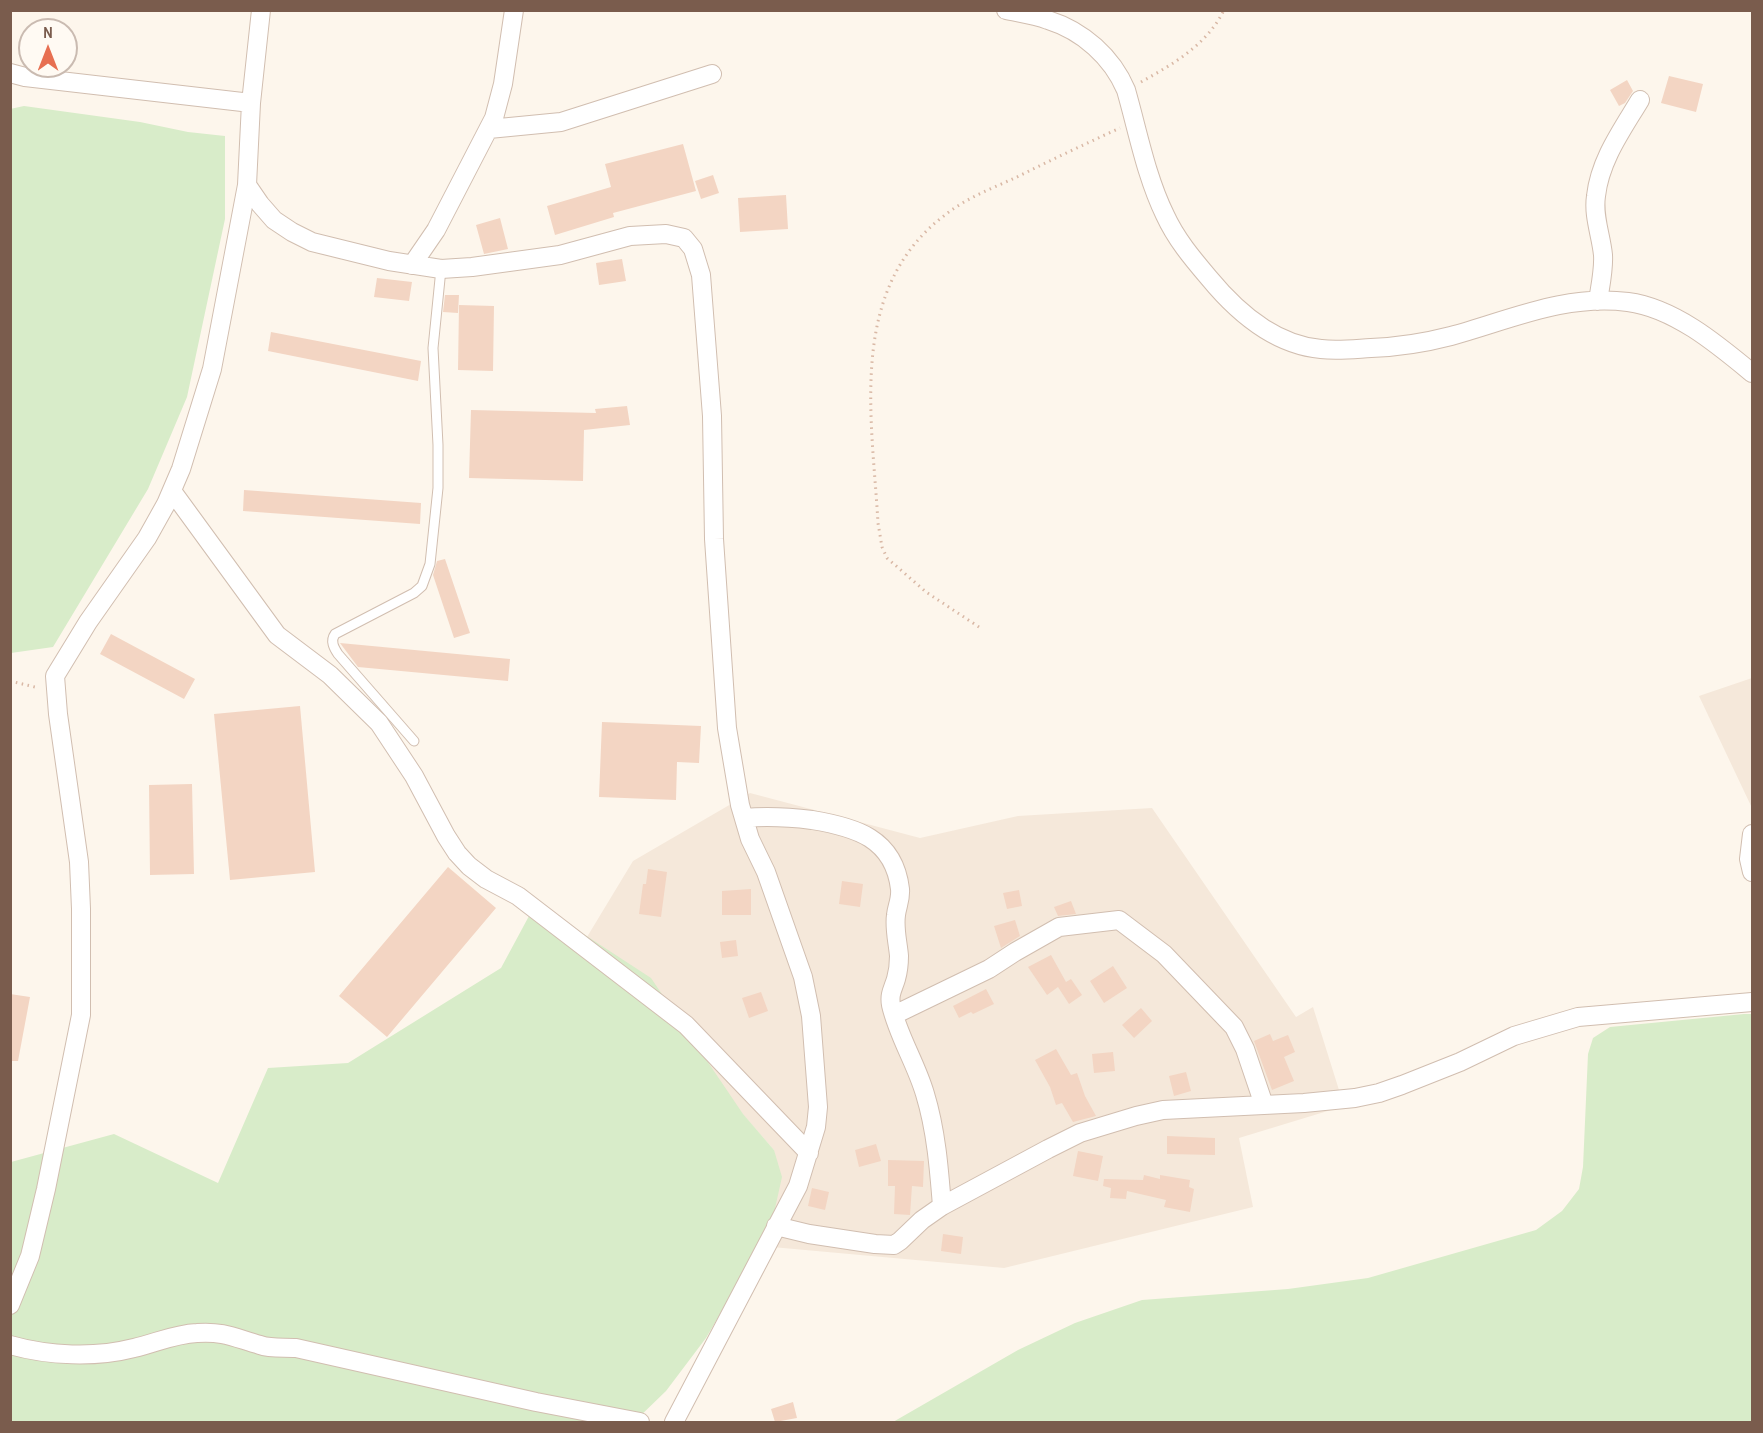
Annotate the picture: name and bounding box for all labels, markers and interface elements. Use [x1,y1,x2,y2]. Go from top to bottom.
north arrow [18,18,78,78]
text: N [43,21,53,43]

